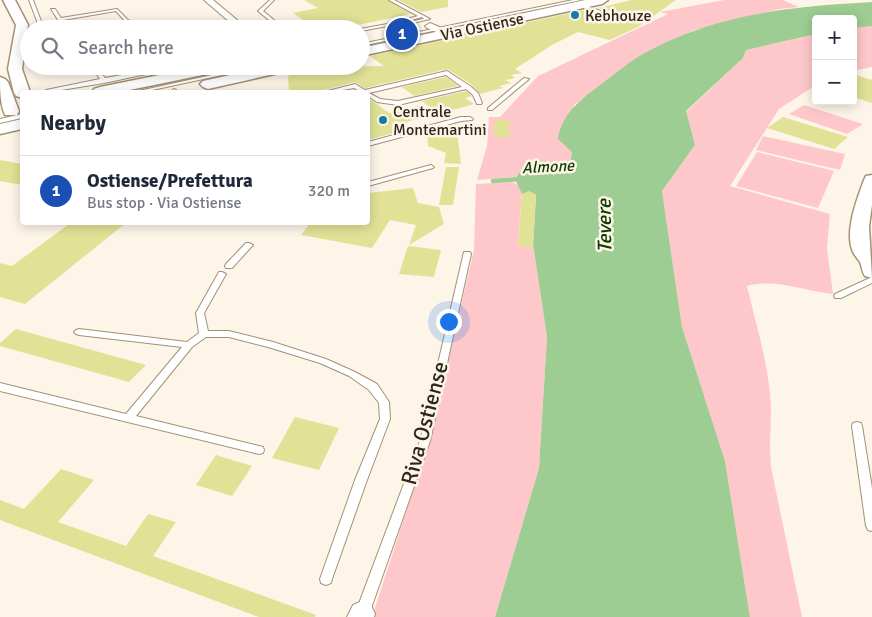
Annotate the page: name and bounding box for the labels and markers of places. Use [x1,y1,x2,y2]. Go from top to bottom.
place label: Kebhouze [585,6,651,26]
marker: Kebhouze [569,9,581,21]
pin: 1 [386,15,418,53]
place label: Centrale Montemartini [393,102,487,140]
marker: Centrale Montemartini [377,114,389,126]

